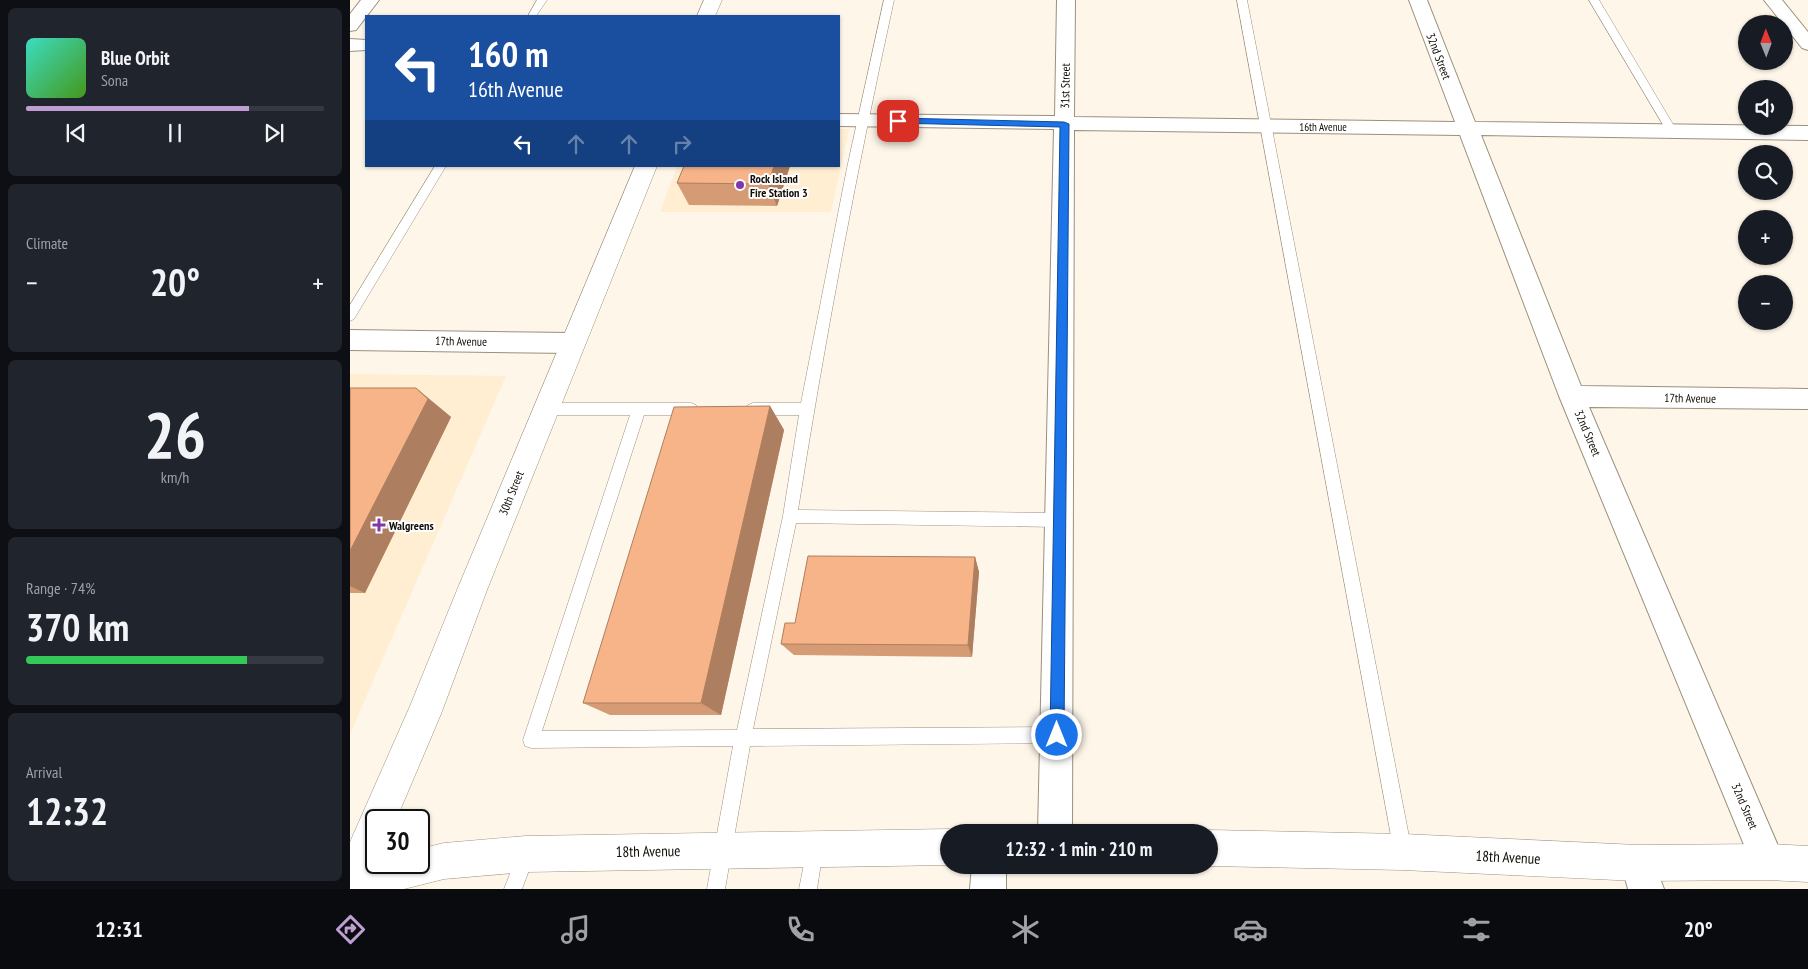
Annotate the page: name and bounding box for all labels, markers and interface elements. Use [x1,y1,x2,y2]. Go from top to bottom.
north arrow [1738,15,1792,70]
map controls [1738,15,1793,330]
text: 160 m [468,31,549,77]
street label: 32nd Street [1423,31,1455,82]
icon: left [385,35,450,100]
text: Blue Orbit [101,46,170,70]
street label: 31st Street [1057,62,1073,109]
text: Sona [101,70,128,90]
text: 16th Avenue [468,75,563,103]
button: sound [1738,80,1793,135]
pin [877,100,919,142]
icon: arrive [884,107,912,135]
icon: previous [62,119,90,147]
icon: pause [161,119,189,147]
icon: next [260,119,288,147]
street label: 16th Avenue [1299,120,1347,134]
icon: left [509,130,537,158]
icon: ahead [562,130,590,158]
icon: ahead [615,130,643,158]
icon: right [668,130,696,158]
button: search [1738,145,1793,200]
place label: Rock Island Fire Station 3 [750,171,808,200]
marker: Rock Island Fire Station 3 [734,179,746,191]
button: + [1738,210,1793,265]
text: Climate [26,233,68,253]
text: 20° [150,257,200,306]
text: − [26,264,38,301]
text: + [312,264,324,301]
button: − [1738,275,1793,330]
street label: 17th Avenue [435,333,487,349]
street label: 17th Avenue [1664,390,1716,406]
text: 26 [144,392,206,476]
street label: 32nd Street [1572,408,1605,459]
text: km/h [161,467,189,487]
street label: 30th Street [495,468,527,517]
place label: Walgreens [388,518,434,533]
marker: Walgreens [373,519,385,531]
text: Range · 74% [26,578,95,598]
text: 370 km [26,602,129,651]
position arrow [1030,708,1082,760]
text: Arrival [26,762,62,782]
street label: 32nd Street [1729,781,1762,832]
text: 12:32 [26,786,108,835]
speed limit sign: 30 [365,809,430,874]
text: 12:32 · 1 min · 210 m [1006,837,1152,861]
street label: 18th Avenue [615,841,681,861]
street label: 18th Avenue [1475,846,1541,868]
icon: directions [333,912,368,947]
icon: music [558,912,593,947]
icon: phone [783,912,818,947]
icon: climate [1008,912,1043,947]
icon: car [1233,912,1268,947]
icon: filters [1459,912,1494,947]
text: 12:31 [95,915,143,943]
text: 20° [1684,915,1713,943]

